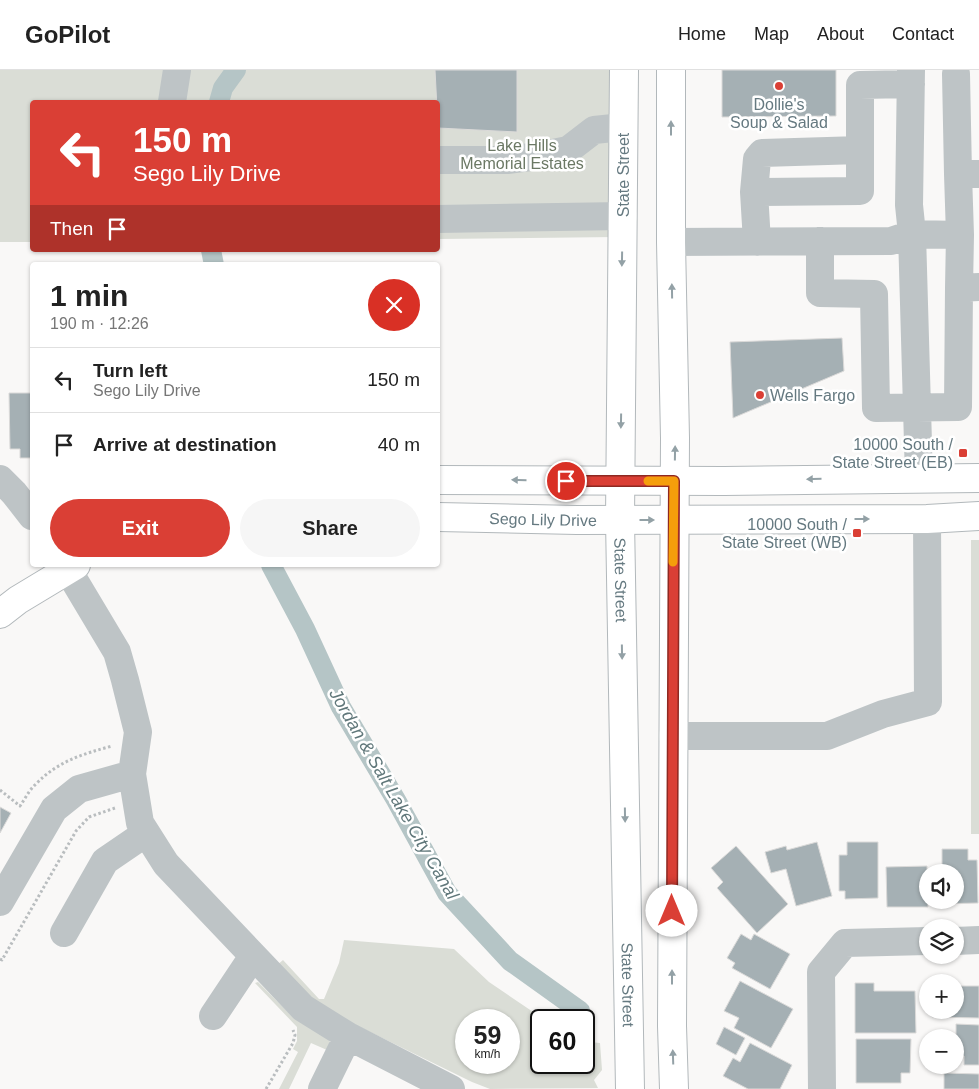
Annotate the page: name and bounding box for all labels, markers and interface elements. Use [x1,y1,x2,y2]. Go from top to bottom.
text: GoPilot [25,21,110,48]
text: Home [678,24,726,44]
text: Map [754,24,789,44]
text: About [817,24,864,44]
text: Contact [892,24,954,44]
marker: Dollie's Soup & Salad [773,80,785,92]
place label: Dollie's Soup & Salad [730,96,828,131]
icon: left [50,120,115,185]
text: 150 m [133,120,232,159]
one-way arrow [667,120,675,136]
street label: State Street [615,132,632,217]
park label: Lake Hills Memorial Estates [460,137,584,172]
text: Sego Lily Drive [133,161,281,186]
icon: arrive [103,215,131,243]
text: Then [50,218,93,239]
one-way arrow [618,251,626,267]
text: 1 min [50,279,128,312]
button: close [368,279,420,331]
one-way arrow [667,283,675,299]
text: 190 m · 12:26 [50,315,149,332]
text: Turn left [93,360,168,381]
icon: left [50,366,78,394]
text: 150 m [367,369,420,390]
text: Sego Lily Drive [93,382,201,399]
place label: Wells Fargo [770,387,855,404]
marker: Wells Fargo [754,389,766,401]
one-way arrow [617,413,625,429]
icon: arrive [50,431,78,459]
text: Arrive at destination [93,434,277,455]
text: 40 m [378,434,420,455]
place label: 10000 South / State Street (EB) [832,436,954,471]
one-way arrow [671,445,679,461]
marker: 10000 South / State Street (EB) [957,447,969,459]
pin [545,460,587,502]
icon: arrive [552,467,580,495]
one-way arrow [510,476,526,484]
one-way arrow [806,476,822,484]
button: Exit [50,499,230,557]
button: Share [240,499,420,557]
street label: Sego Lily Drive [489,510,597,529]
one-way arrow [855,515,871,523]
one-way arrow [639,516,655,524]
place label: 10000 South / State Street (WB) [722,516,848,551]
marker: 10000 South / State Street (WB) [851,527,863,539]
street label: State Street [611,538,630,623]
one-way arrow [618,645,626,661]
water label: Jordan & Salt Lake City Canal [325,684,463,904]
one-way arrow [621,807,629,823]
map controls [919,864,964,1074]
button: sound [919,864,964,909]
position arrow [645,884,697,936]
button: layers [919,919,964,964]
street label: State Street [618,942,637,1028]
one-way arrow [668,969,676,985]
button: + [919,974,964,1019]
speed limit sign: 60 [530,1009,595,1074]
text: 59 [474,1021,501,1049]
button: − [919,1029,964,1074]
text: km/h [474,1047,501,1061]
one-way arrow [669,1049,677,1065]

